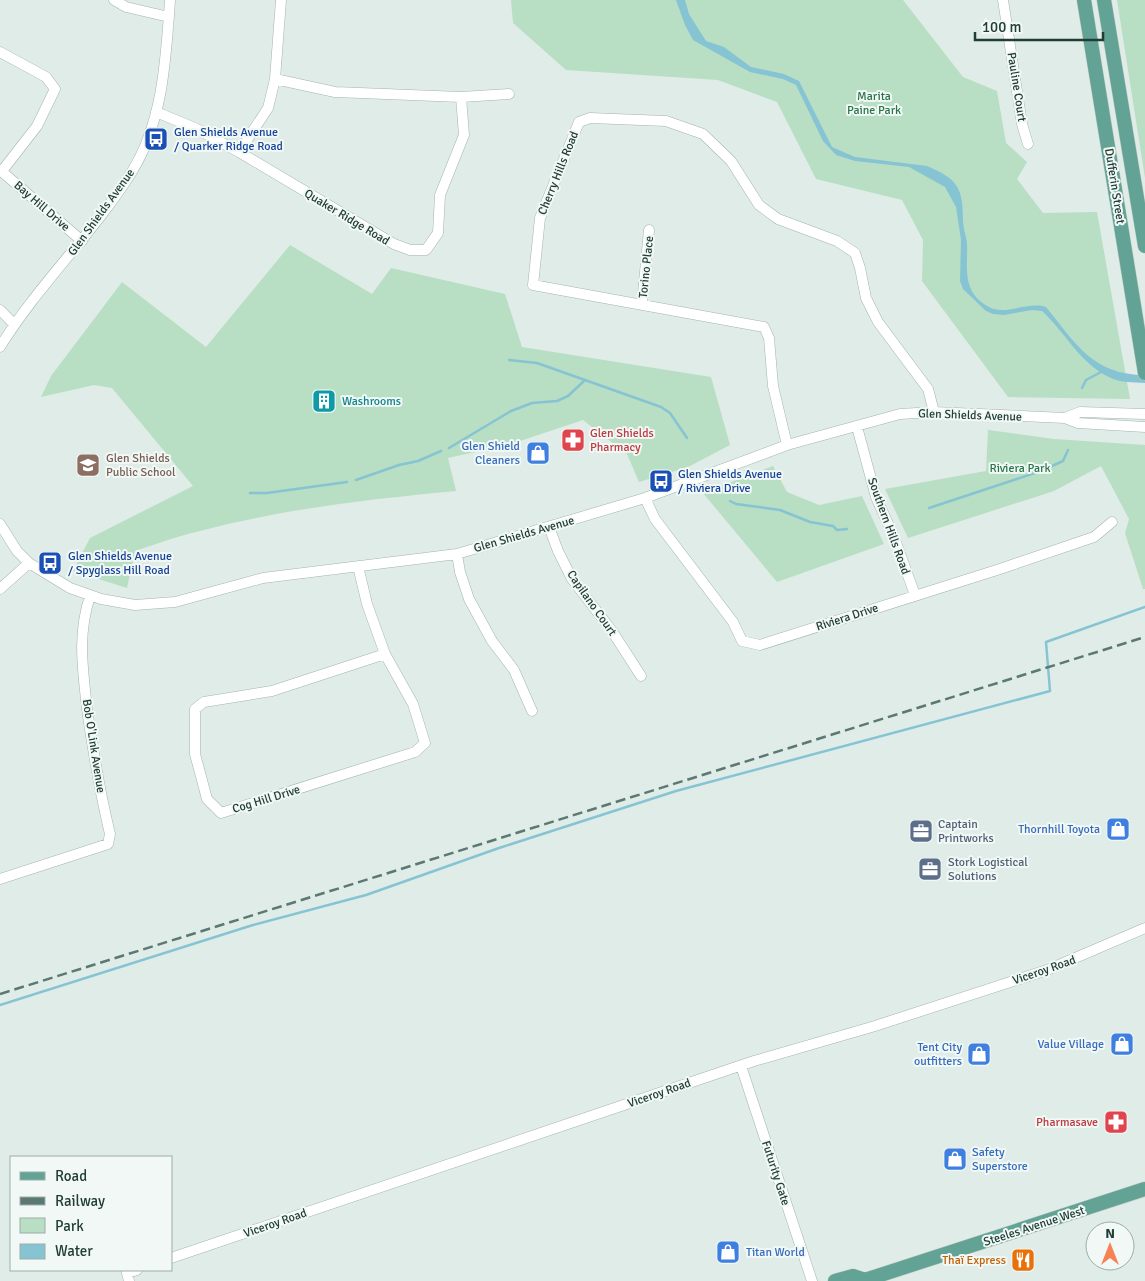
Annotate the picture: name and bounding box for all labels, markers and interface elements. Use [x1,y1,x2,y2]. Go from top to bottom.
scale bar [975,10,1102,42]
text: 100 m [982,18,1022,36]
street label: Pauline Court [1004,51,1029,123]
park label: Marita Paine Park [847,89,901,118]
place label: Glen Shields Avenue / Quarker Ridge Road [174,125,283,154]
bus stop icon: Glen Shields Avenue / Quarker Ridge Road [143,126,169,152]
street label: Cherry Hills Road [535,129,582,217]
street label: Dufferin Street [1101,147,1128,225]
street label: Glen Shields Avenue [65,166,138,259]
street label: Bay Hill Drive [11,178,73,235]
street label: Quaker Ridge Road [301,186,392,249]
street label: Torino Place [636,235,657,299]
building icon: Washrooms [311,388,337,414]
place label: Washrooms [342,394,401,409]
street label: Glen Shields Avenue [918,406,1022,425]
place label: Glen Shields Pharmacy [590,426,654,455]
pharmacy icon: Glen Shields Pharmacy [560,427,586,453]
place label: Glen Shield Cleaners [461,439,520,468]
shop icon: Glen Shield Cleaners [525,440,551,466]
place label: Glen Shields Public School [106,451,176,480]
school or university icon: Glen Shields Public School [75,452,101,478]
park label: Riviera Park [989,461,1051,476]
place label: Glen Shields Avenue / Riviera Drive [678,467,782,496]
bus stop icon: Glen Shields Avenue / Riviera Drive [648,468,674,494]
street label: Southern Hills Road [864,476,913,576]
street label: Glen Shields Avenue [472,513,576,556]
place label: Glen Shields Avenue / Spyglass Hill Road [68,549,172,578]
bus stop icon: Glen Shields Avenue / Spyglass Hill Road [37,550,63,576]
street label: Capilano Court [563,568,620,639]
street label: Riviera Drive [814,600,880,635]
street label: Bob O'Link Avenue [79,698,108,794]
street label: Cog Hill Drive [230,782,302,817]
shop icon: Thornhill Toyota [1105,816,1131,842]
place label: Captain Printworks [938,817,994,846]
office icon: Captain Printworks [908,818,934,844]
place label: Thornhill Toyota [1018,822,1100,837]
place label: Stork Logistical Solutions [948,855,1028,884]
office icon: Stork Logistical Solutions [917,856,943,882]
street label: Viceroy Road [1011,953,1078,988]
shop icon: Value Village [1109,1031,1135,1057]
place label: Value Village [1037,1037,1104,1052]
place label: Tent City outfitters [914,1040,962,1069]
shop icon: Tent City outfitters [966,1041,992,1067]
street label: Viceroy Road [626,1076,693,1111]
pharmacy icon: Pharmasave [1103,1109,1129,1135]
place label: Pharmasave [1036,1115,1098,1130]
street label: Futurity Gate [758,1139,793,1208]
place label: Safety Superstore [972,1145,1028,1174]
shop icon: Safety Superstore [942,1146,968,1172]
legend [10,1156,172,1271]
text: Road [55,1167,87,1185]
text: Railway [55,1192,105,1210]
street label: Steeles Avenue West [982,1203,1087,1250]
street label: Viceroy Road [242,1206,309,1241]
text: Park [55,1217,84,1235]
north arrow [1085,1221,1135,1271]
text: N [1105,1225,1115,1242]
shop icon: Titan World [715,1239,741,1265]
text: Water [55,1242,93,1260]
place label: Titan World [746,1245,805,1260]
restaurant icon: Thaï Express [1010,1247,1036,1273]
place label: Thaï Express [942,1253,1006,1268]

